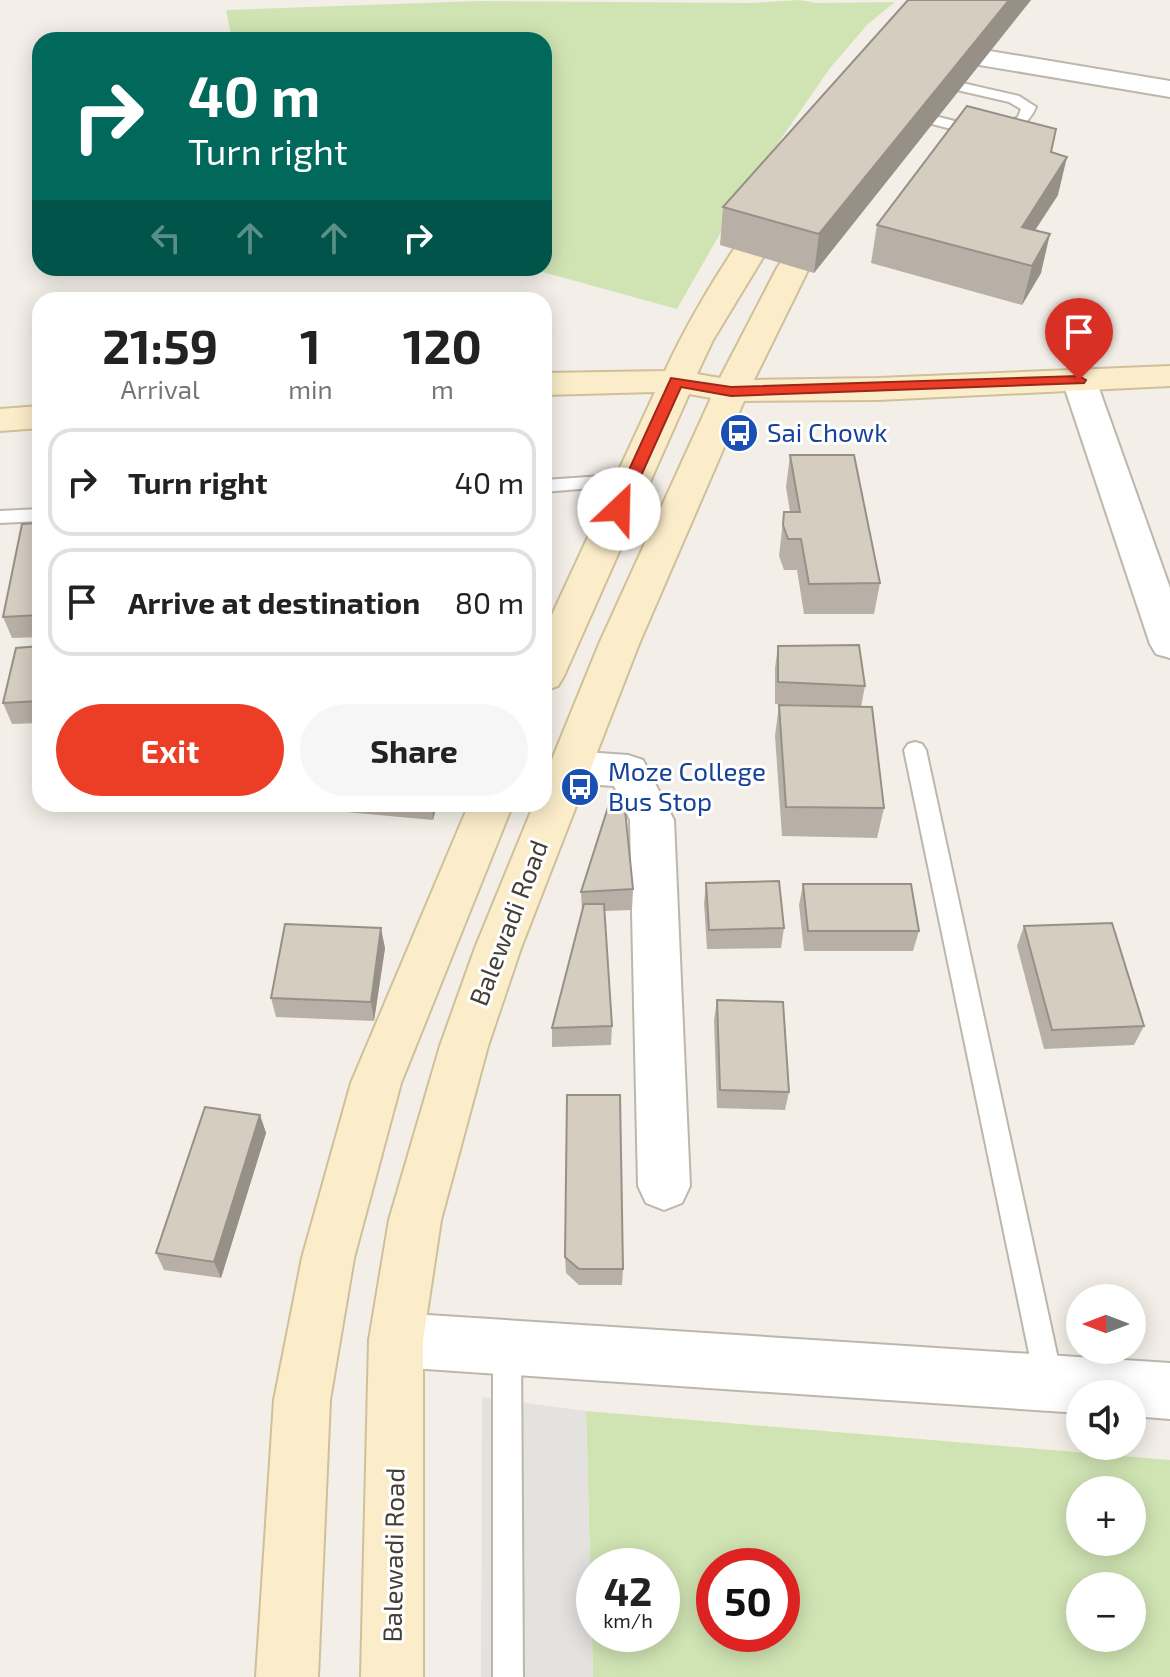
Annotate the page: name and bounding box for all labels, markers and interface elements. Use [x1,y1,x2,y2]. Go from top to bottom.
text: 40 m [188,61,320,128]
icon: right [56,64,160,168]
text: Turn right [188,129,348,172]
icon: left [144,216,188,260]
icon: ahead [228,216,272,260]
icon: ahead [312,216,356,260]
icon: right [396,216,440,260]
pin [1045,298,1113,380]
icon: arrive [1057,310,1101,354]
text: 21:59 [102,316,218,374]
text: 1 [300,316,321,374]
text: 120 [403,316,482,374]
text: Arrival [121,373,200,404]
text: min [288,373,333,404]
text: m [431,373,454,404]
bus stop icon: Sai Chowk [718,412,760,454]
place label: Sai Chowk [767,416,887,447]
icon: right [60,460,104,504]
text: Turn right [128,464,268,500]
text: 40 m [454,464,524,500]
position arrow [577,467,661,551]
icon: arrive [60,580,104,624]
text: Arrive at destination [128,584,420,620]
text: 80 m [455,584,524,620]
button: Exit [56,704,284,796]
button: Share [300,704,528,796]
place label: Moze College Bus Stop [608,755,766,816]
bus stop icon: Moze College Bus Stop [559,766,601,808]
street label: Balewadi Road [462,835,553,1010]
north arrow [1066,1284,1146,1364]
map controls [1066,1284,1146,1652]
button: sound [1066,1380,1146,1460]
street label: Balewadi Road [375,1467,410,1643]
button: + [1066,1476,1146,1556]
speed limit sign: 50 [696,1548,800,1652]
text: 42 [604,1566,652,1614]
button: − [1066,1572,1146,1652]
text: km/h [603,1608,653,1632]

